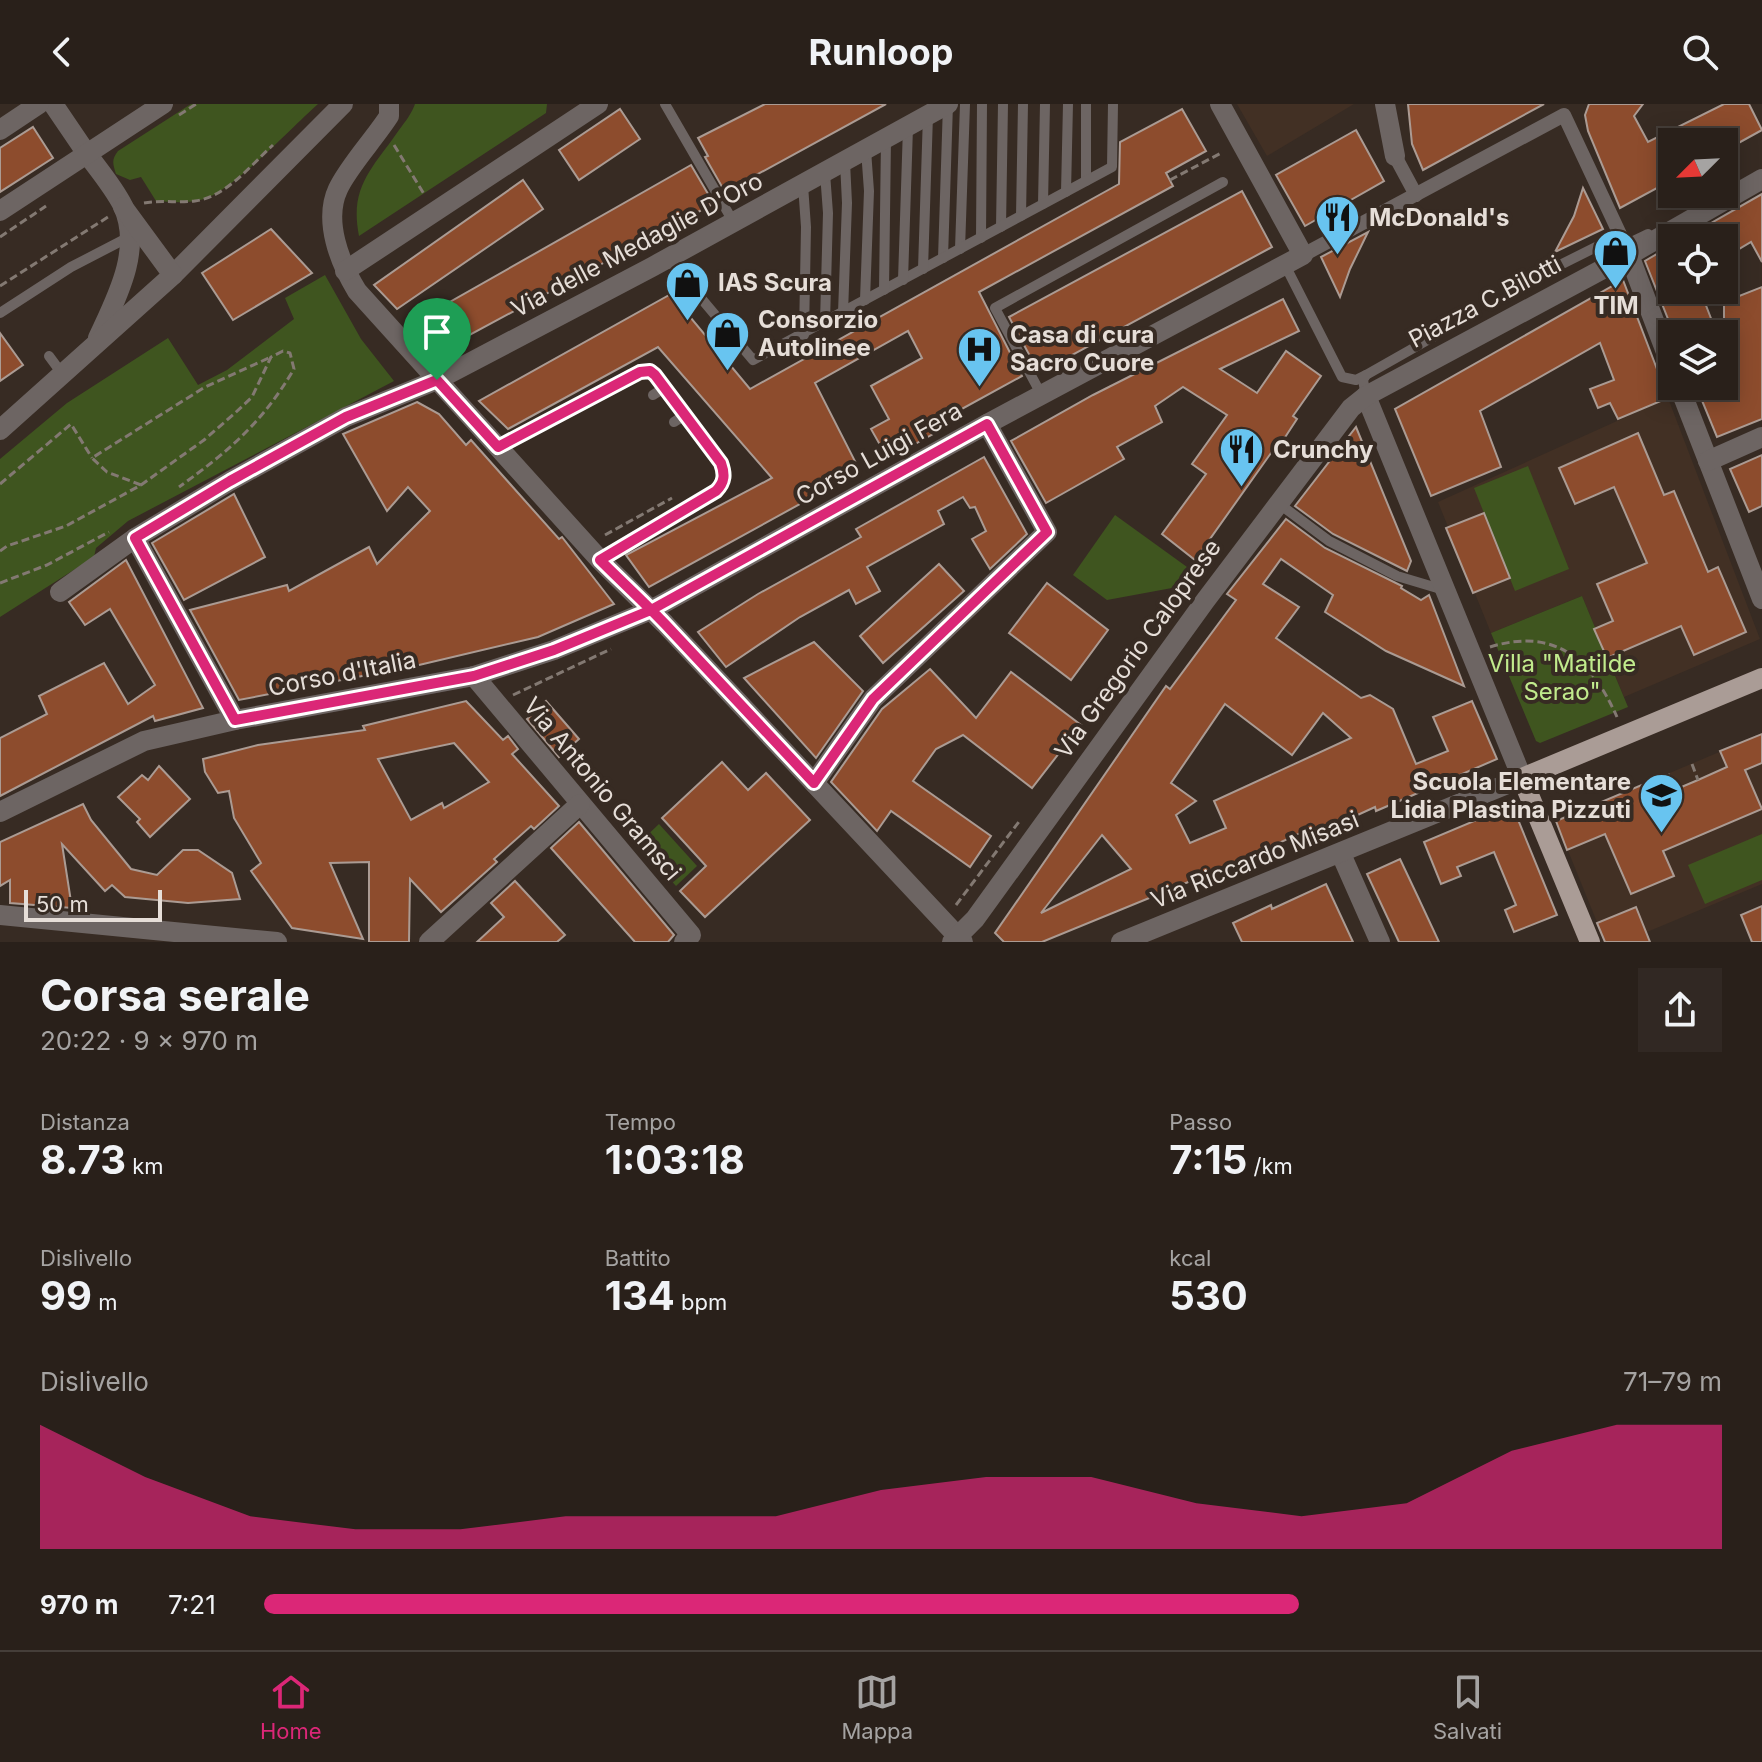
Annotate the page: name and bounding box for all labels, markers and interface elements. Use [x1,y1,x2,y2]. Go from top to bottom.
icon: back [40,30,84,74]
text: Runloop [808,30,954,74]
icon: search [1678,30,1722,74]
north arrow [1658,128,1738,208]
map controls [1658,128,1738,400]
street label: Via delle Medaglie D'Oro [506,166,767,323]
restaurant icon: McDonald's [1314,194,1362,257]
place label: McDonald's [1369,203,1509,232]
button: locate [1658,224,1738,304]
shop icon: TIM [1592,228,1640,291]
street label: Piazza C.Bilotti [1404,249,1566,354]
shop icon: IAS Scura [663,259,711,322]
place label: IAS Scura [718,268,832,297]
place label: TIM [1593,291,1639,320]
pin [403,298,471,380]
place label: Consorzio Autolinee [758,305,878,362]
icon: arrive [415,310,459,354]
shop icon: Consorzio Autolinee [703,310,751,373]
place label: Casa di cura Sacro Cuore [1010,320,1155,377]
button: layers [1658,320,1738,400]
hospital icon: Casa di cura Sacro Cuore [955,325,1003,388]
street label: Corso Luigi Fera [791,396,967,511]
restaurant icon: Crunchy [1218,426,1266,489]
place label: Crunchy [1273,435,1374,464]
street label: Via Gregorio Caloprese [1048,533,1227,764]
street label: Corso d'Italia [266,645,418,702]
park label: Villa "Matilde Serao" [1488,649,1636,706]
street label: Via Antonio Gramsci [517,691,687,886]
place label: Scuola Elementare Lidia Plastina Pizzuti [1391,767,1631,824]
school or university icon: Scuola Elementare Lidia Plastina Pizzuti [1638,772,1686,835]
street label: Via Riccardo Misasi [1147,805,1363,914]
scale bar [24,886,162,922]
text: 50 m [36,891,89,917]
text: Corsa serale [40,968,310,1022]
button: share [1638,968,1722,1052]
text: 20:22 · 9 × 970 m [40,1025,258,1056]
text: Distanza [40,1109,130,1135]
text: Tempo [605,1109,676,1135]
text: Passo [1169,1109,1232,1135]
text: 8.73 [40,1135,126,1184]
text: 1:03:18 [605,1135,745,1184]
text: 7:15 [1169,1135,1247,1184]
text: km [126,1153,164,1179]
text: /km [1247,1153,1293,1179]
text: Dislivello [40,1245,132,1271]
text: Battito [605,1245,671,1271]
text: kcal [1169,1245,1211,1271]
text: 99 [40,1271,92,1320]
text: 134 [605,1271,675,1320]
text: 530 [1169,1271,1248,1320]
text: m [92,1289,117,1315]
text: bpm [675,1289,727,1315]
text: Dislivello [40,1366,149,1397]
text: 71–79 m [1623,1366,1722,1397]
text: 970 m [40,1589,119,1620]
text: 7:21 [168,1589,216,1620]
tab: Home [260,1670,322,1744]
tab: Mappa [841,1670,913,1744]
tab: Salvati [1433,1670,1502,1744]

